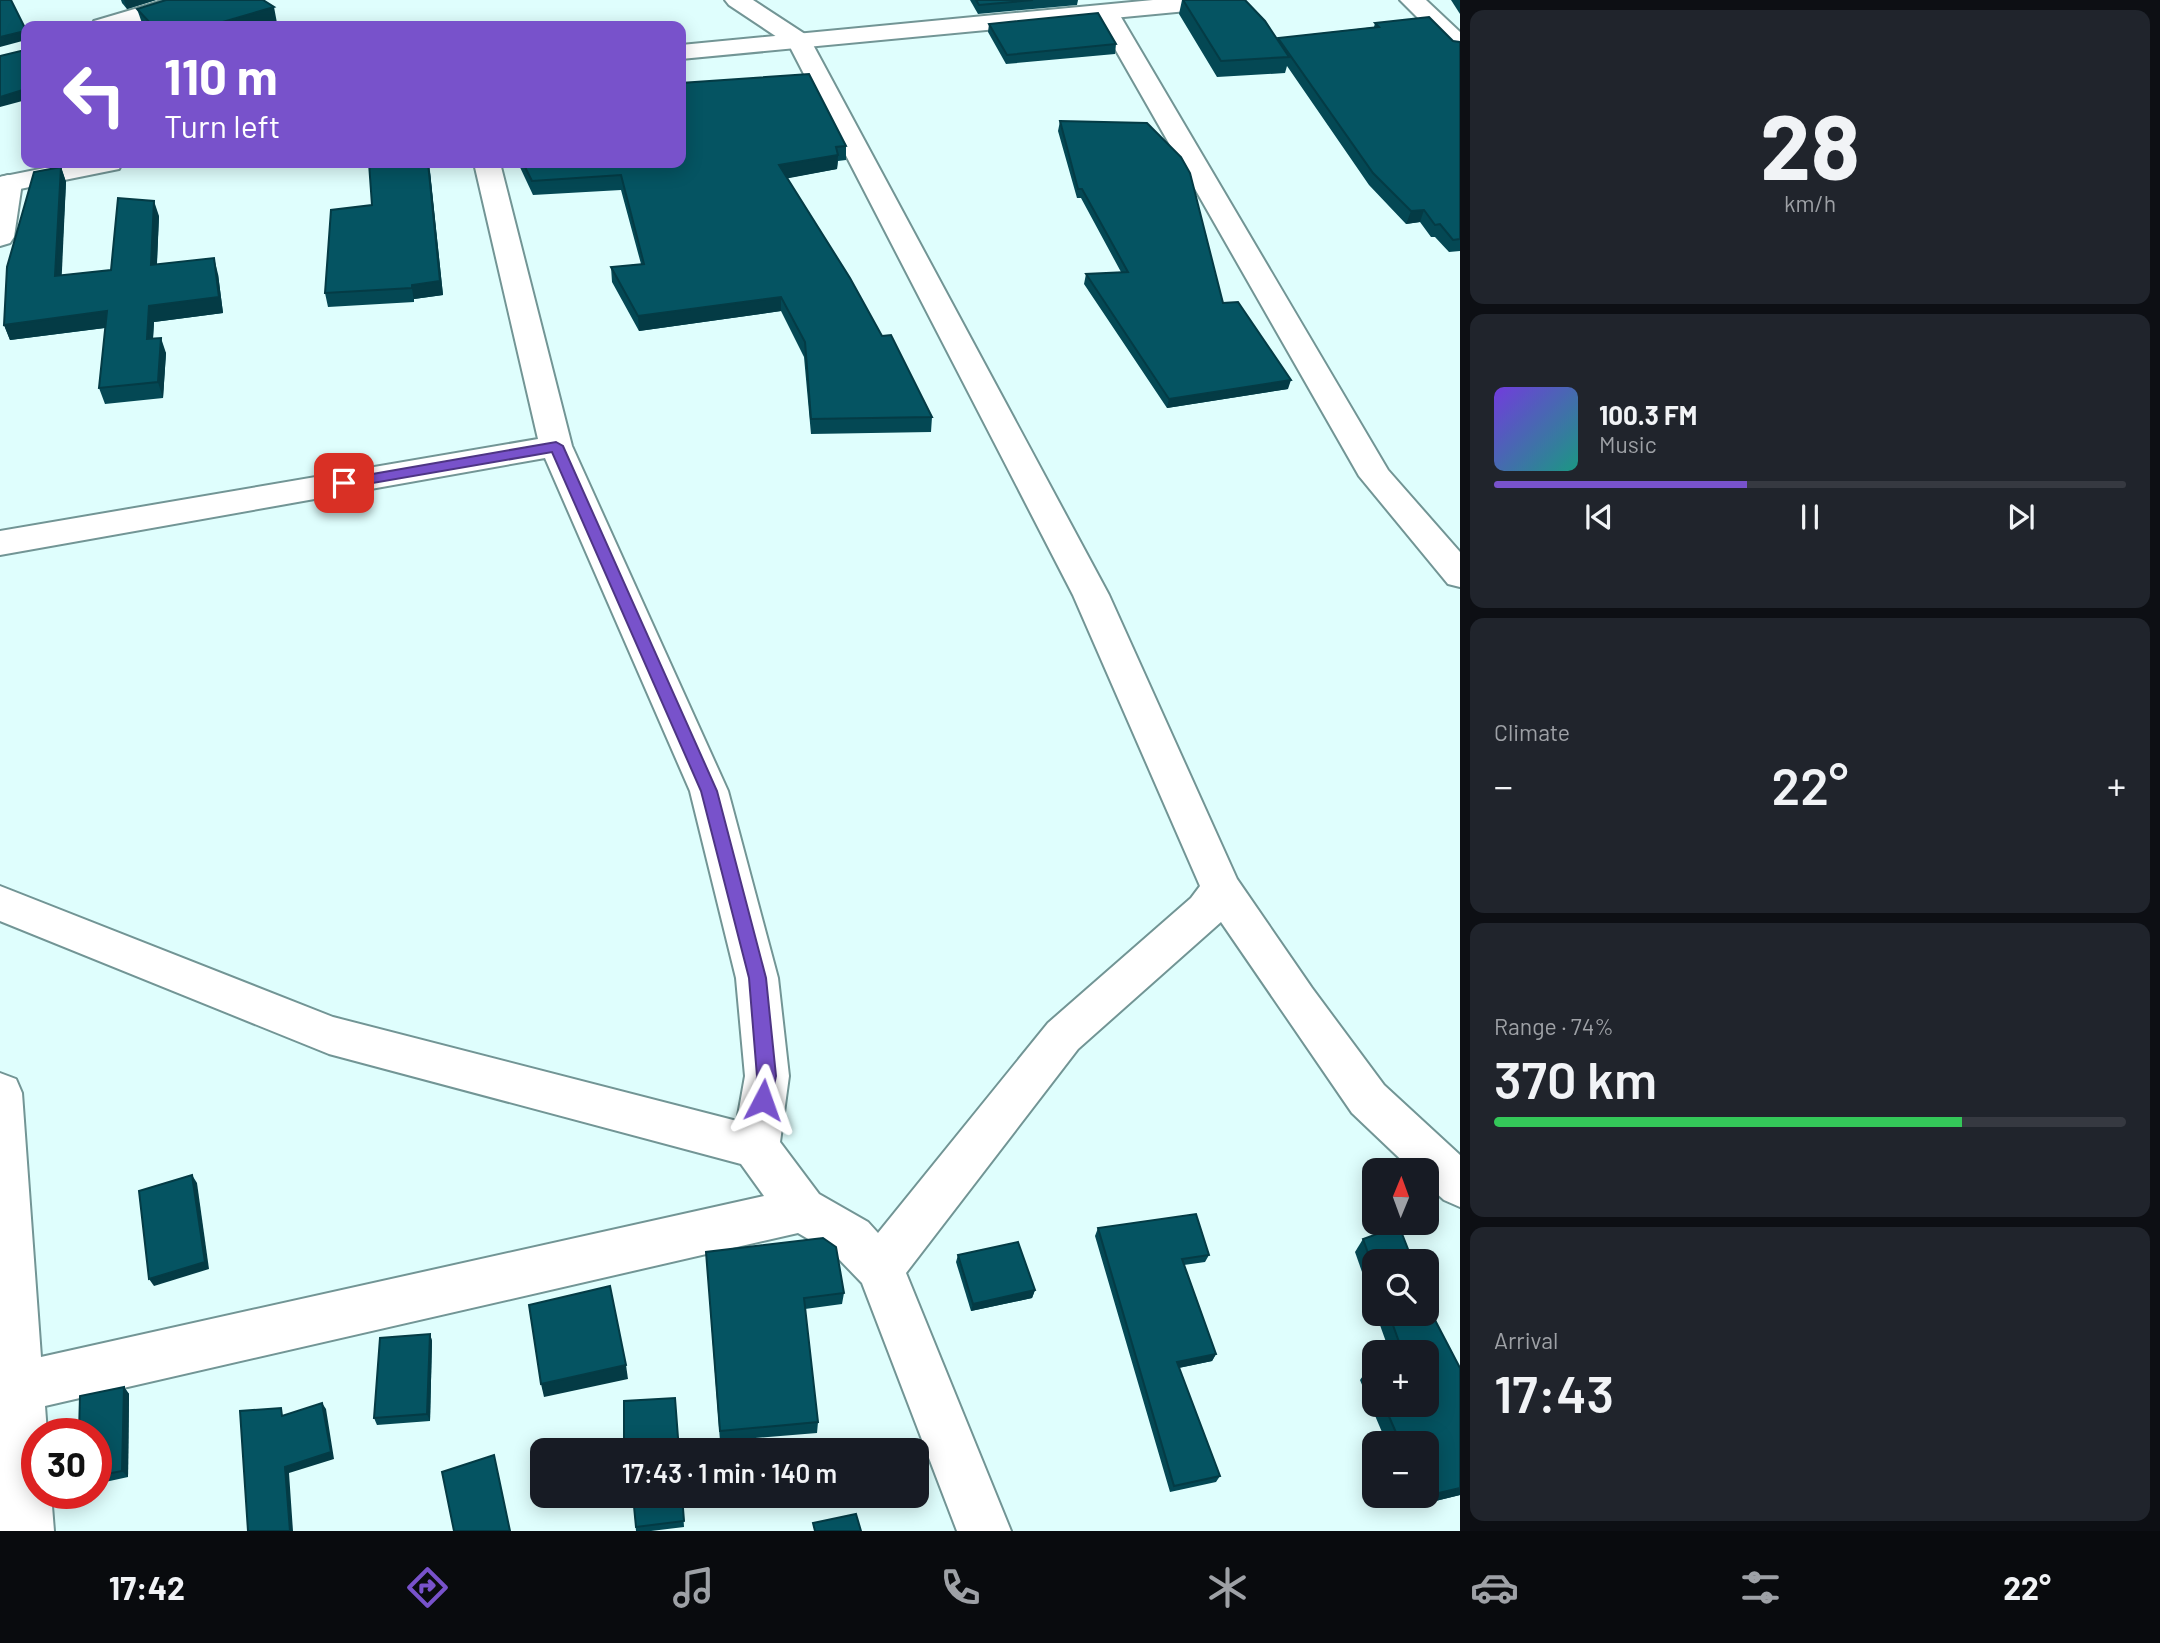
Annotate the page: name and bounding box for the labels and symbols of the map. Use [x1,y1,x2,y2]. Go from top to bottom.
pin [314,453,374,513]
position arrow [726,1063,800,1137]
north arrow [1362,1158,1438,1236]
speed limit sign: 30 [21,1418,112,1509]

